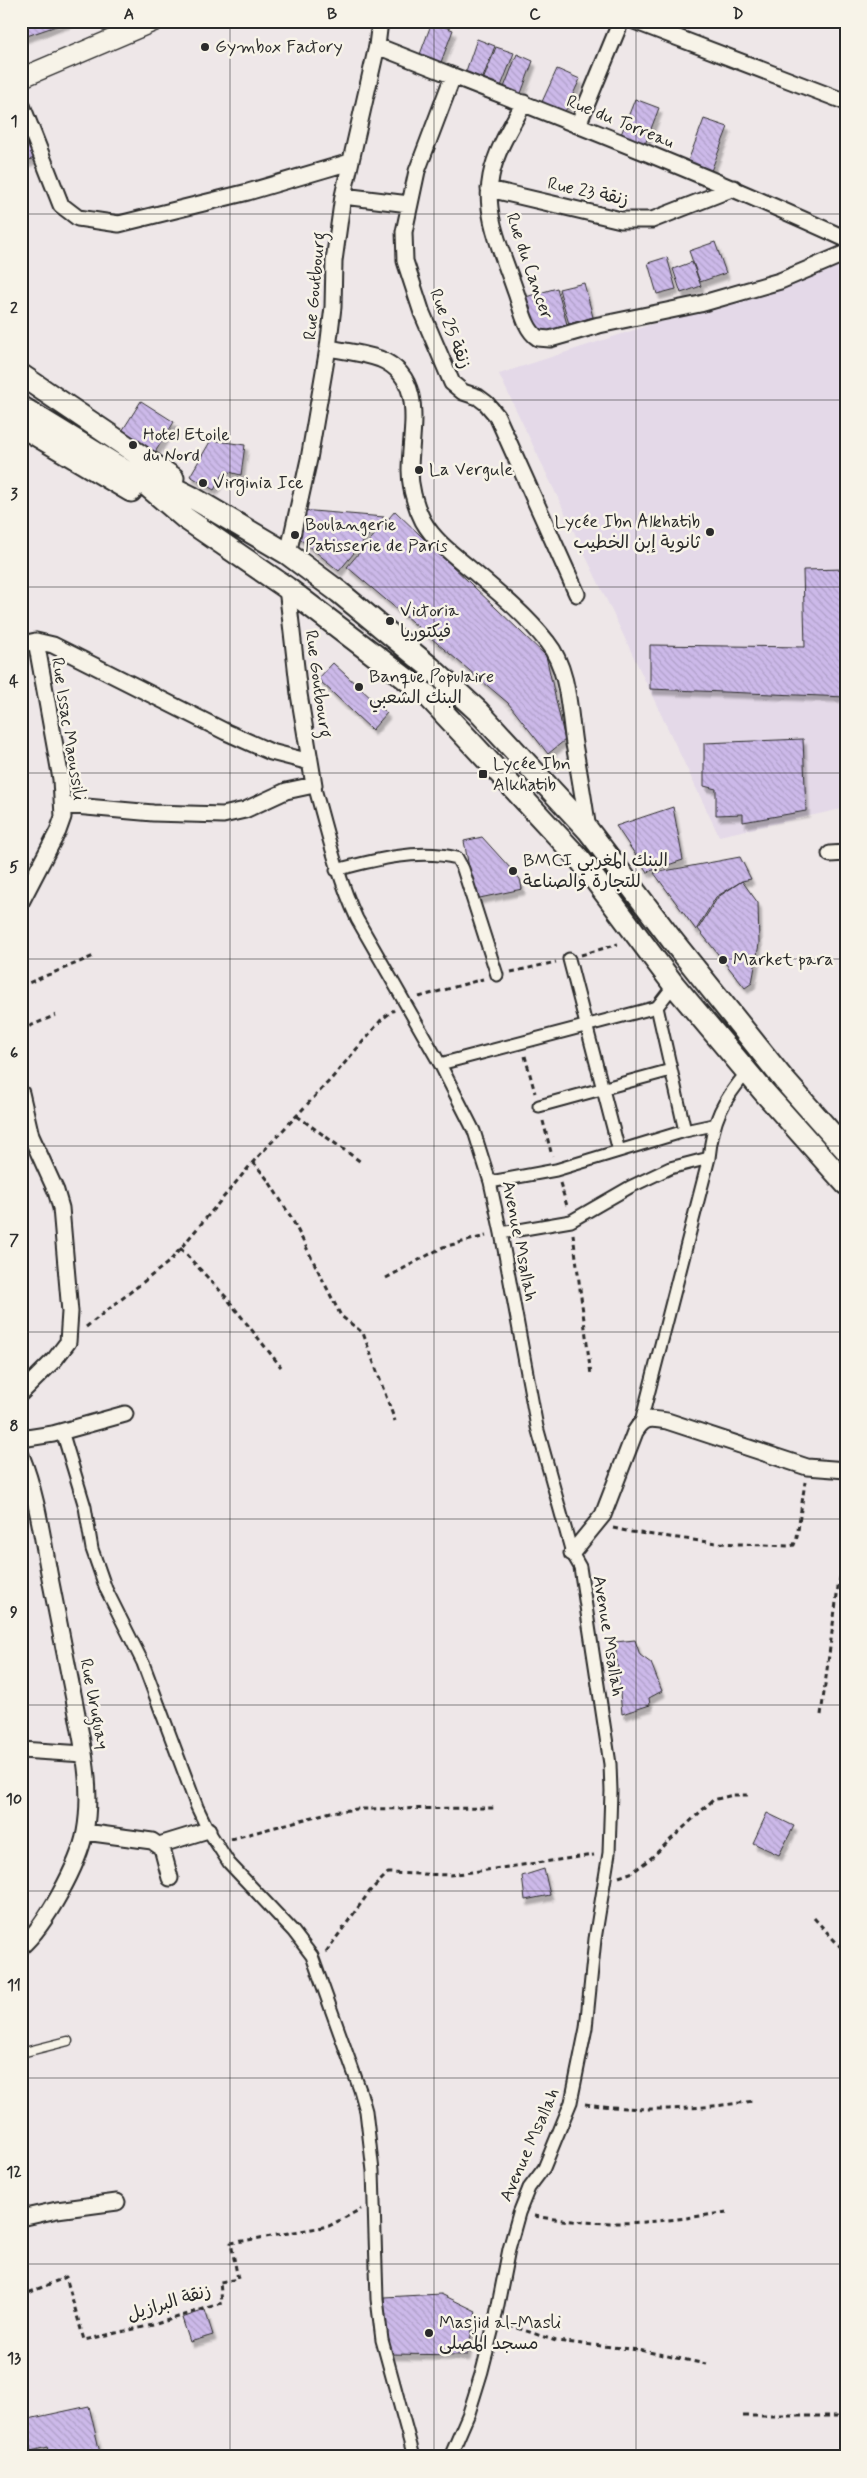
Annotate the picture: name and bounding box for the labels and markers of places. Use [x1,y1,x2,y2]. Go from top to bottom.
place label: Gymbox Factory [215,35,343,59]
marker: Gymbox Factory [199,41,211,53]
place label: Hotel Etoile du Nord [143,423,230,468]
marker: Hotel Etoile du Nord [127,439,139,451]
place label: La Vergule [429,458,513,482]
marker: La Vergule [413,464,425,476]
place label: Virginia Ice [213,471,304,496]
marker: Virginia Ice [197,477,209,489]
place label: Lycée Ibn Alkhatib ثانوية إبن الخطيب [555,510,701,555]
place label: Boulangerie Patisserie de Paris [305,513,448,558]
marker: Lycée Ibn Alkhatib ثانوية إبن الخطيب [704,526,716,538]
marker: Boulangerie Patisserie de Paris [289,529,301,541]
place label: Victoria فيكتوريا [400,599,459,644]
marker: Victoria فيكتوريا [384,615,396,627]
place label: Banque Populaire البنك الشعبي [369,665,494,713]
marker: Banque Populaire البنك الشعبي [353,681,365,693]
place label: Lycée Ibn Alkhatib [493,752,571,797]
marker: Lycée Ibn Alkhatib [477,768,489,780]
place label: BMCI البنك المغربي للتجارة والصناعة [523,849,668,894]
marker: BMCI البنك المغربي للتجارة والصناعة [507,865,519,877]
place label: Market para [733,948,834,972]
marker: Market para [717,954,729,966]
place label: Masjid al-Masli مسجد المصلى [439,2311,561,2356]
marker: Masjid al-Masli مسجد المصلى [423,2327,435,2339]

